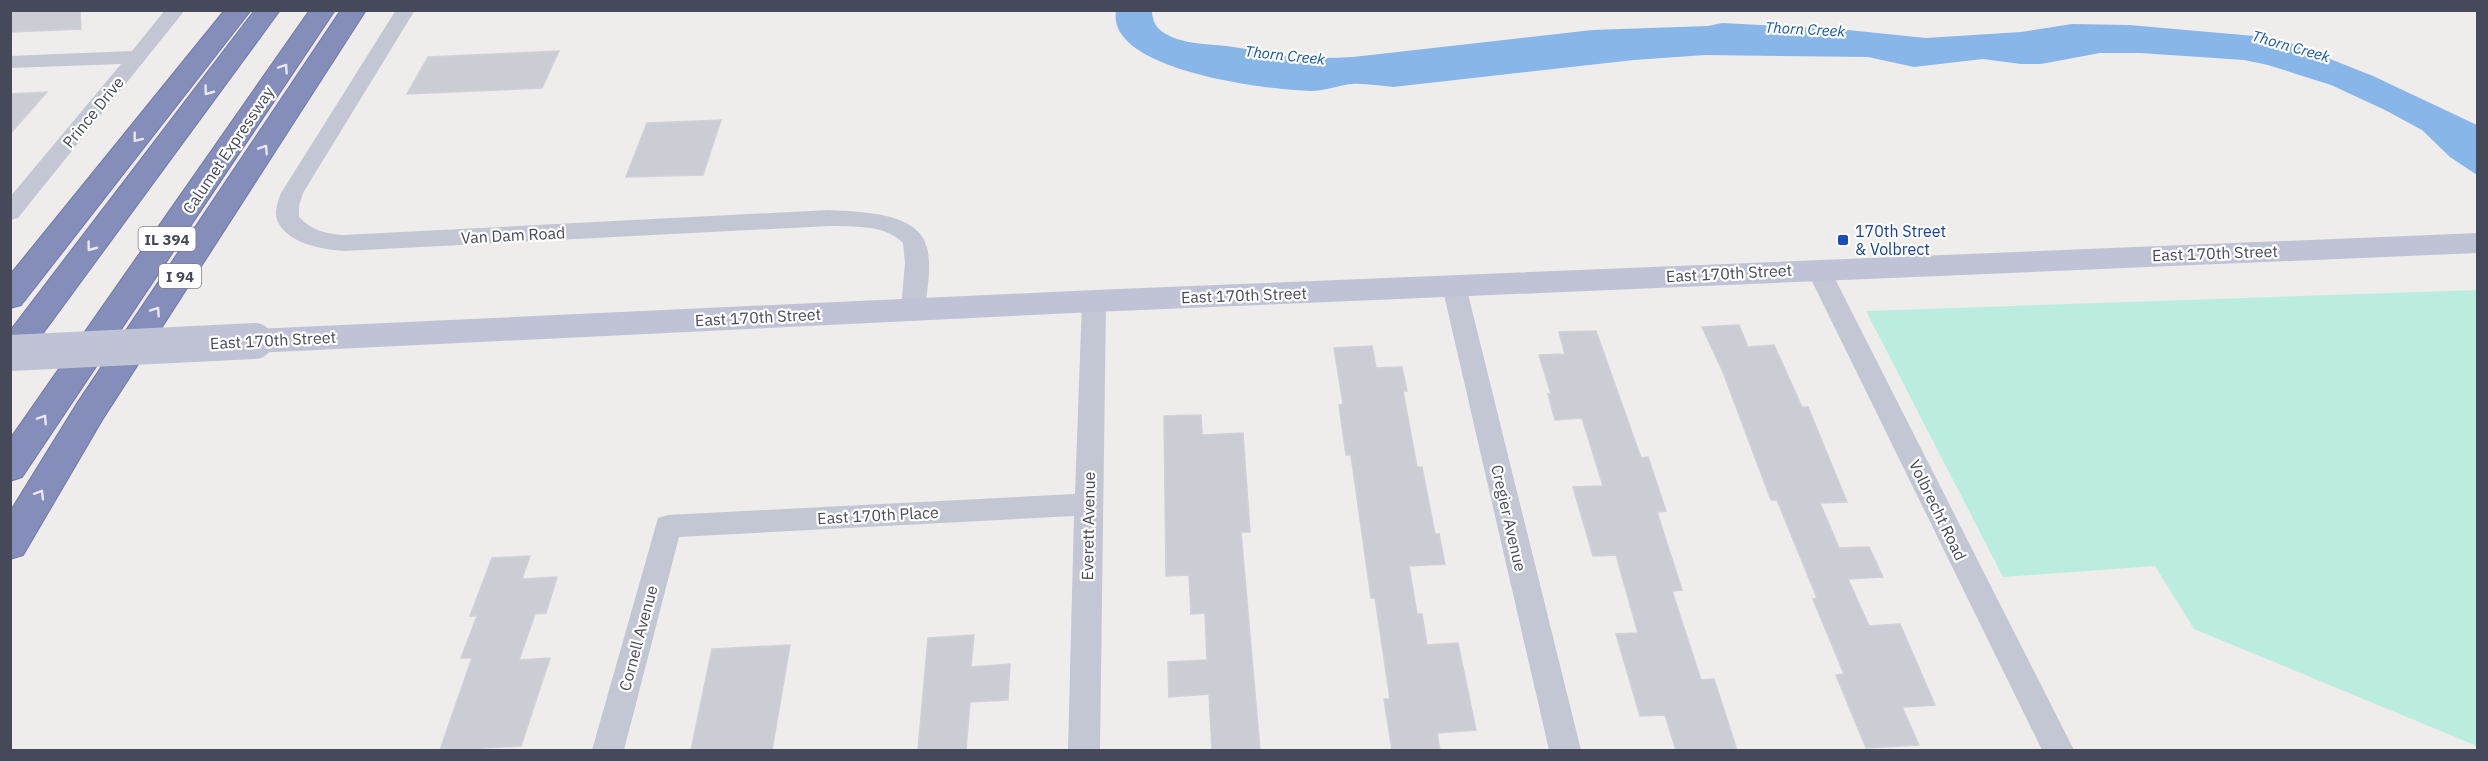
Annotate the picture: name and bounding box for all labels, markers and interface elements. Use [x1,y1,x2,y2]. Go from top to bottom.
water label: Thorn Creek [1765,17,1846,41]
water label: Thorn Creek [2250,26,2332,66]
water label: Thorn Creek [1244,41,1326,69]
one-way arrow [277,63,288,74]
street label: Prince Drive [58,72,128,152]
street label: Calumet Expressway [178,83,278,217]
one-way arrow [204,84,215,95]
one-way arrow [133,132,144,143]
one-way arrow [257,145,268,156]
place label: 170th Street & Volbrect [1855,221,1946,259]
street label: Van Dam Road [460,222,566,248]
road number: IL 394 [138,227,195,251]
marker: 170th Street & Volbrect [1836,233,1850,247]
one-way arrow [87,240,98,251]
street label: East 170th Street [2152,241,2278,265]
street label: East 170th Street [1666,260,1792,286]
road number: I 94 [159,264,201,288]
street label: East 170th Street [1181,283,1307,307]
street label: East 170th Street [695,304,821,330]
one-way arrow [149,307,160,318]
street label: East 170th Street [210,327,336,353]
one-way arrow [36,414,47,425]
street label: Volbrecht Road [1905,456,1971,564]
street label: Cregier Avenue [1487,463,1531,573]
street label: Everett Avenue [1077,471,1099,581]
one-way arrow [33,490,45,500]
street label: East 170th Place [817,502,939,528]
street label: Cornell Avenue [614,583,662,693]

